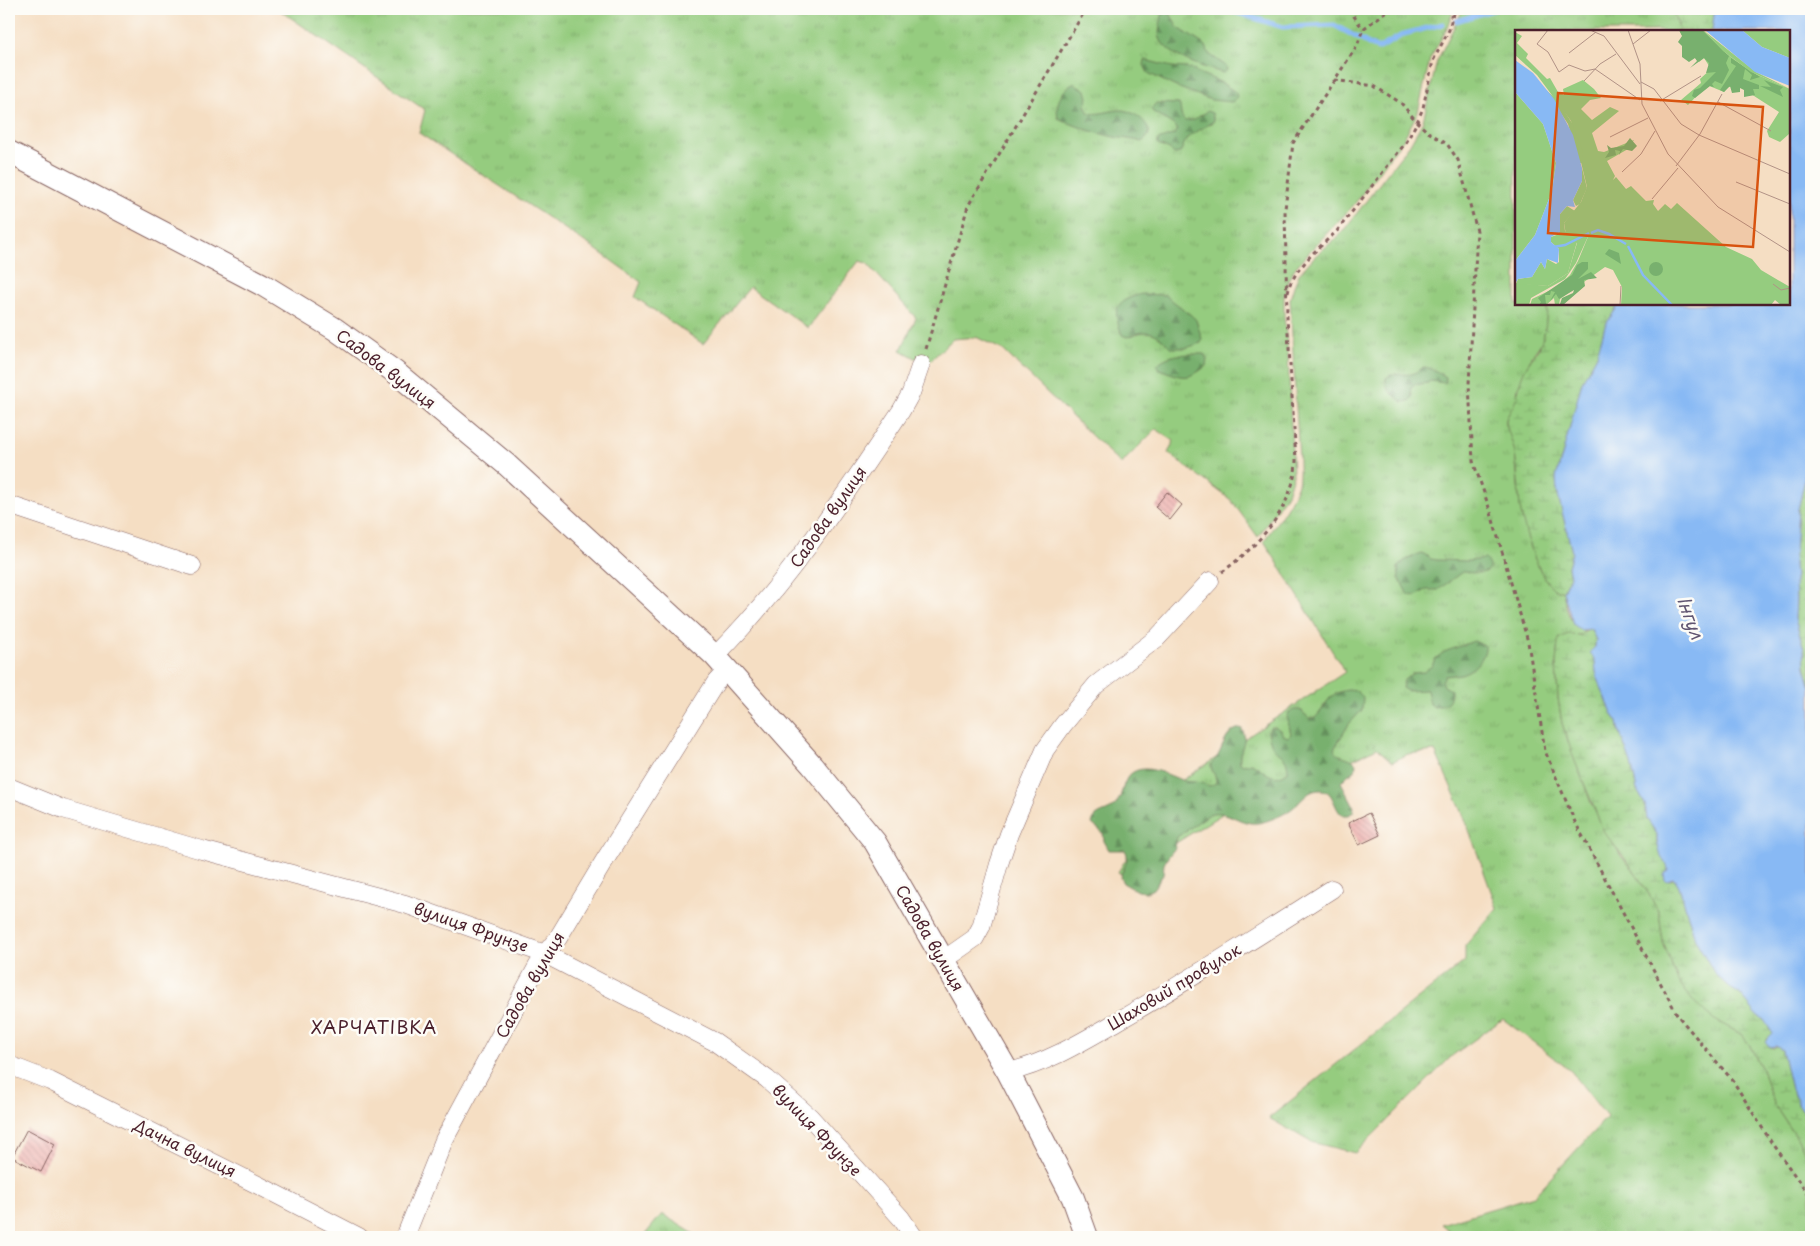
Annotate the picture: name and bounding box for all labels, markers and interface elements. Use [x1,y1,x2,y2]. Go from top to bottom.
inset map [1515,30,1790,305]
street label: Садова вулиця [332,323,442,414]
street label: Садова вулиця [783,461,871,572]
water label: Інгул [1671,592,1712,643]
street label: Садова вулиця [891,880,971,995]
street label: вулиця Фрунзе [411,895,532,957]
street label: Садова вулиця [489,927,569,1042]
street label: Шаховий провулок [1102,936,1245,1036]
district label: ХАРЧАТІВКА [311,1013,437,1040]
street label: вулиця Фрунзе [767,1078,868,1181]
street label: Дачна вулиця [129,1112,241,1182]

